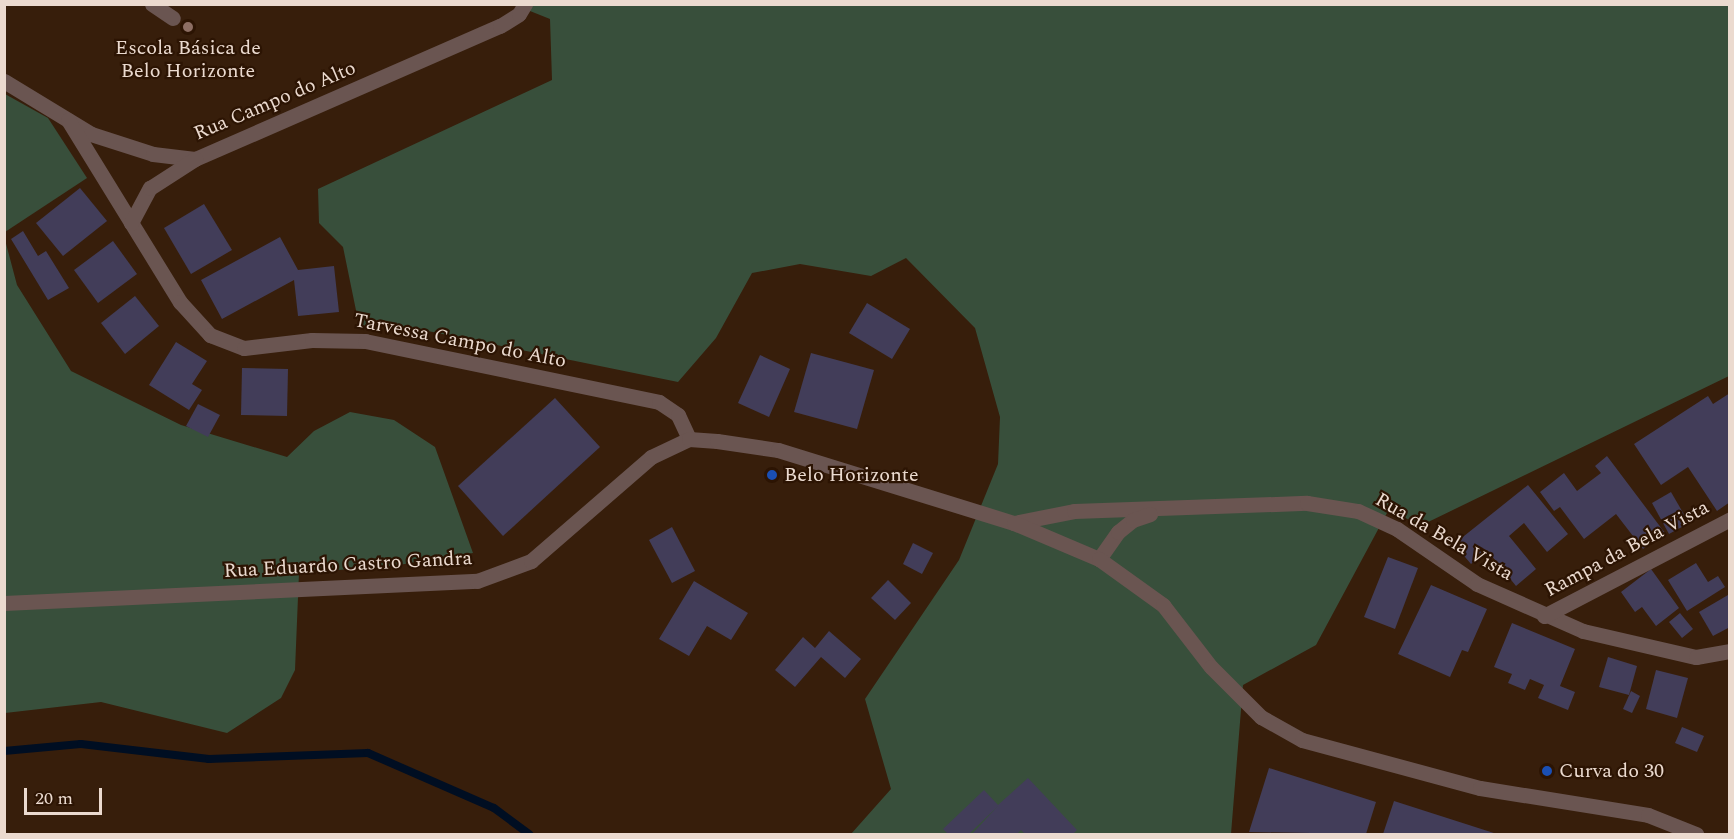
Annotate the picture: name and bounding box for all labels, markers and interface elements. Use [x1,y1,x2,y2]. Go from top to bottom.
marker: Escola Básica de Belo Horizonte [181,20,195,34]
place label: Escola Básica de Belo Horizonte [115,36,261,83]
street label: Rua Campo do Alto [190,56,360,146]
street label: Tarvessa Campo do Alto [352,309,568,373]
place label: Belo Horizonte [784,463,919,487]
marker: Belo Horizonte [765,468,779,482]
street label: Rua da Bela Vista [1371,488,1517,586]
street label: Rampa da Bela Vista [1541,496,1713,602]
street label: Rua Eduardo Castro Gandra [223,547,473,583]
place label: Curva do 30 [1559,759,1664,783]
marker: Curva do 30 [1540,764,1554,778]
scale bar [27,776,105,814]
text: 20 m [35,785,73,812]

